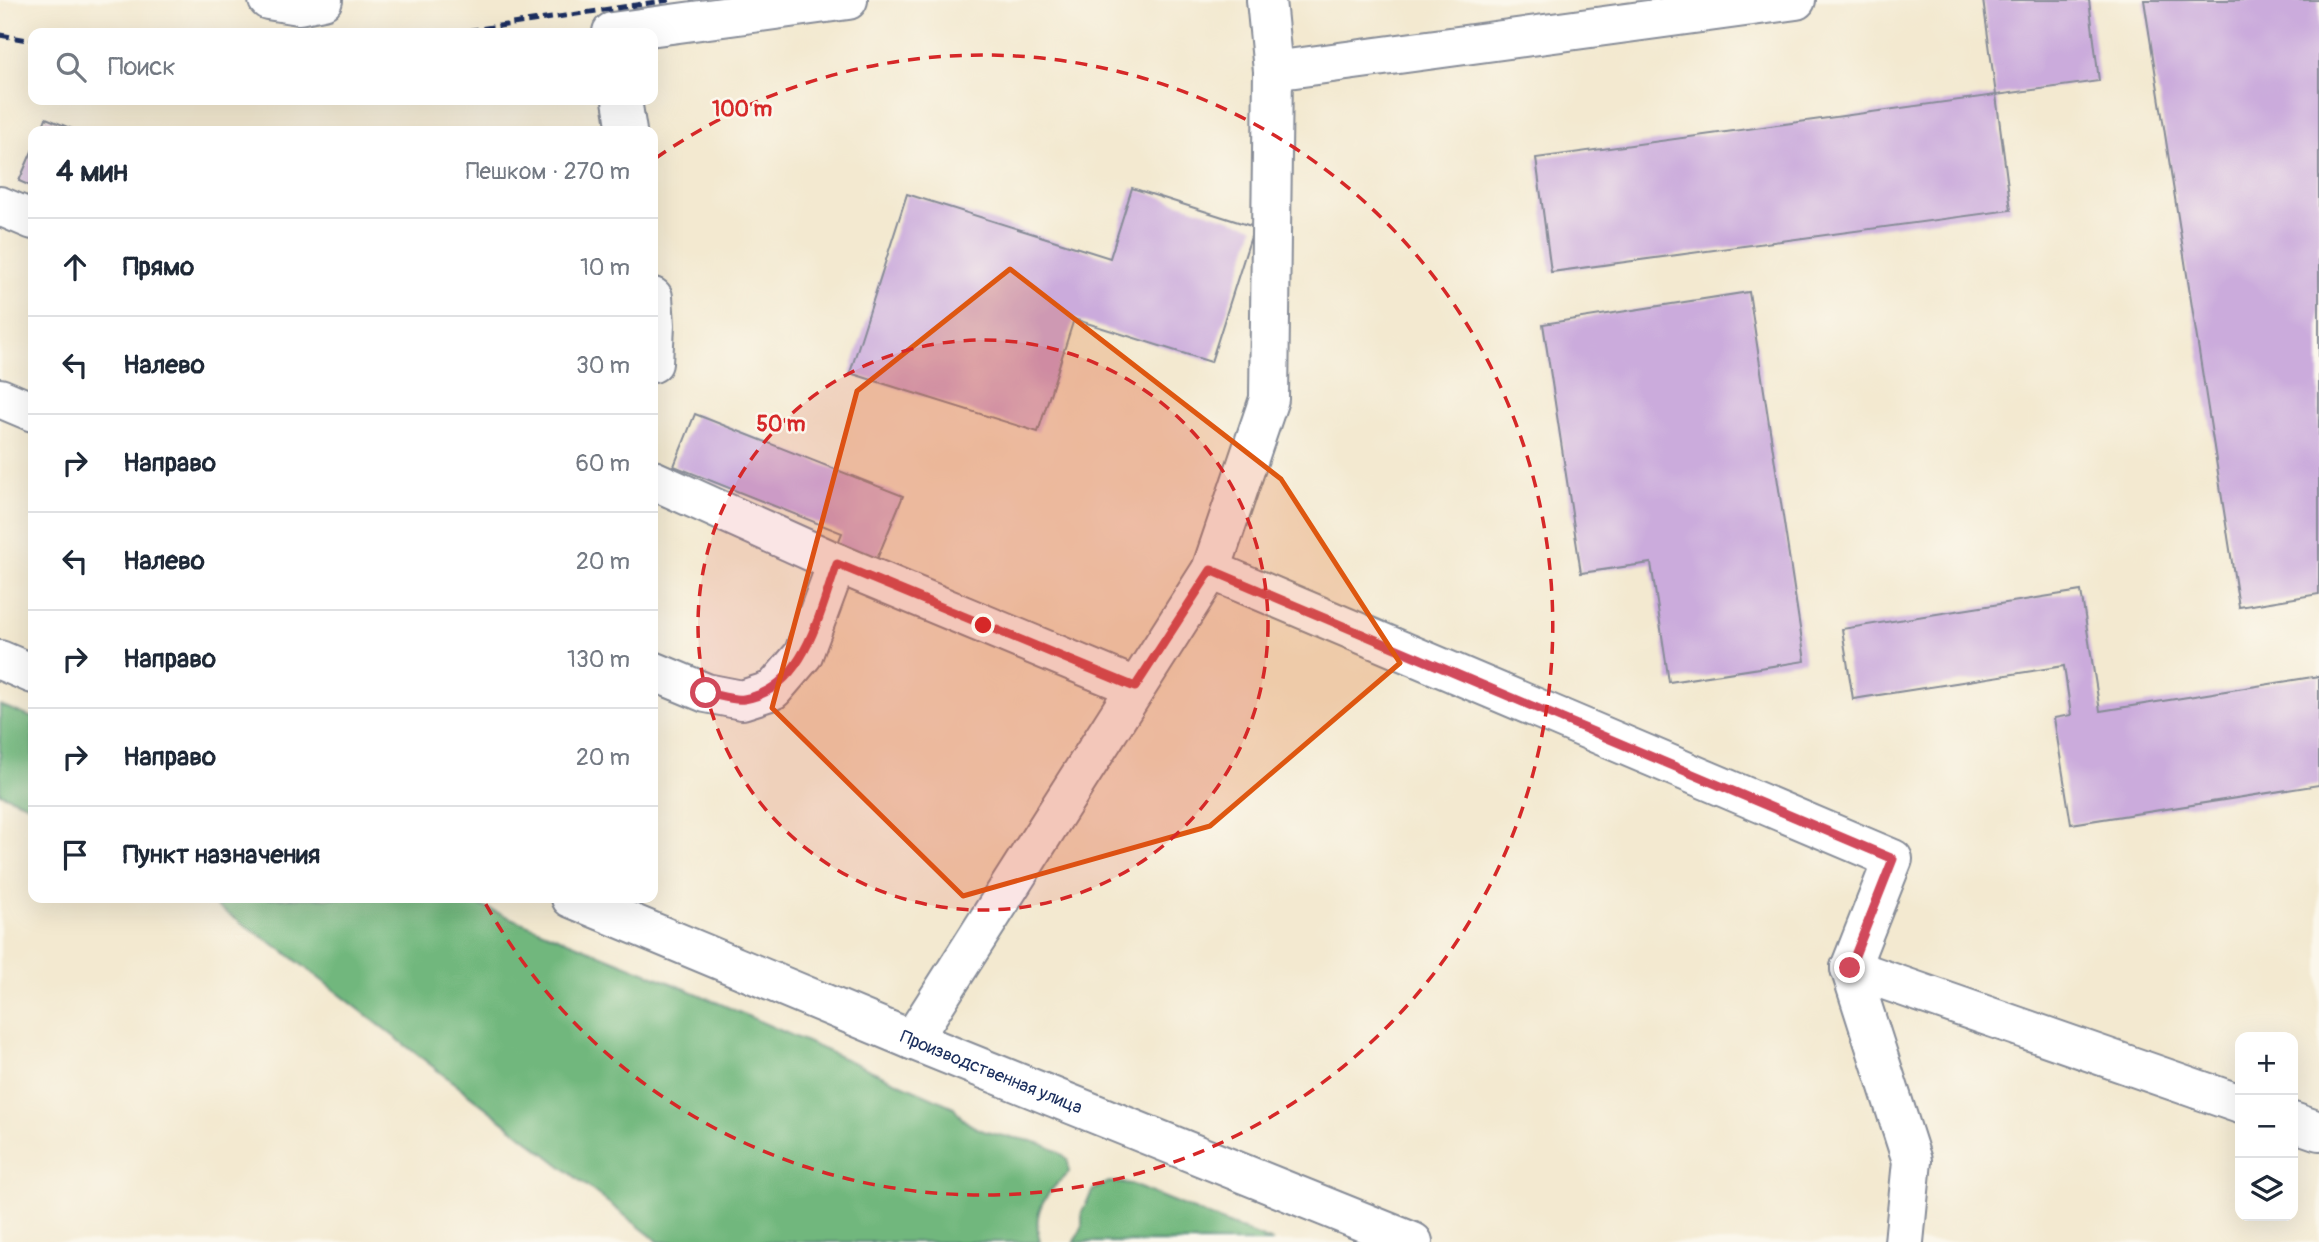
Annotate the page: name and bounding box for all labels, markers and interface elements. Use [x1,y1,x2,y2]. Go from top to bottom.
search box [28,28,658,105]
icon: search [52,48,90,86]
text: Поиск [108,51,176,83]
text: 100 m [712,96,772,123]
text: 4 мин [56,153,128,190]
text: Пешком · 270 m [466,157,630,186]
icon: ahead [56,248,94,286]
text: Прямо [123,251,194,283]
text: 10 m [580,253,630,282]
icon: left [56,346,94,384]
text: Налево [123,349,205,381]
text: 30 m [576,351,630,380]
text: 50 m [757,411,806,438]
icon: right [56,444,94,482]
text: Направо [123,447,216,479]
text: 60 m [575,449,630,478]
icon: left [56,542,94,580]
text: Налево [123,545,205,577]
text: 20 m [576,547,630,576]
centre of rings [971,613,995,637]
icon: right [56,640,94,678]
text: Направо [123,643,216,675]
text: 130 m [567,645,630,674]
route start [690,677,721,708]
icon: right [56,738,94,776]
text: Направо [123,741,216,773]
text: 20 m [576,743,630,772]
icon: arrive [56,836,94,874]
text: Пункт назначения [123,839,320,871]
route end [1834,952,1865,983]
street label: Производственная улица [897,1025,1086,1119]
map controls [2235,1032,2298,1221]
button: + [2235,1032,2298,1095]
button: − [2235,1095,2298,1158]
button: layers [2235,1158,2298,1221]

